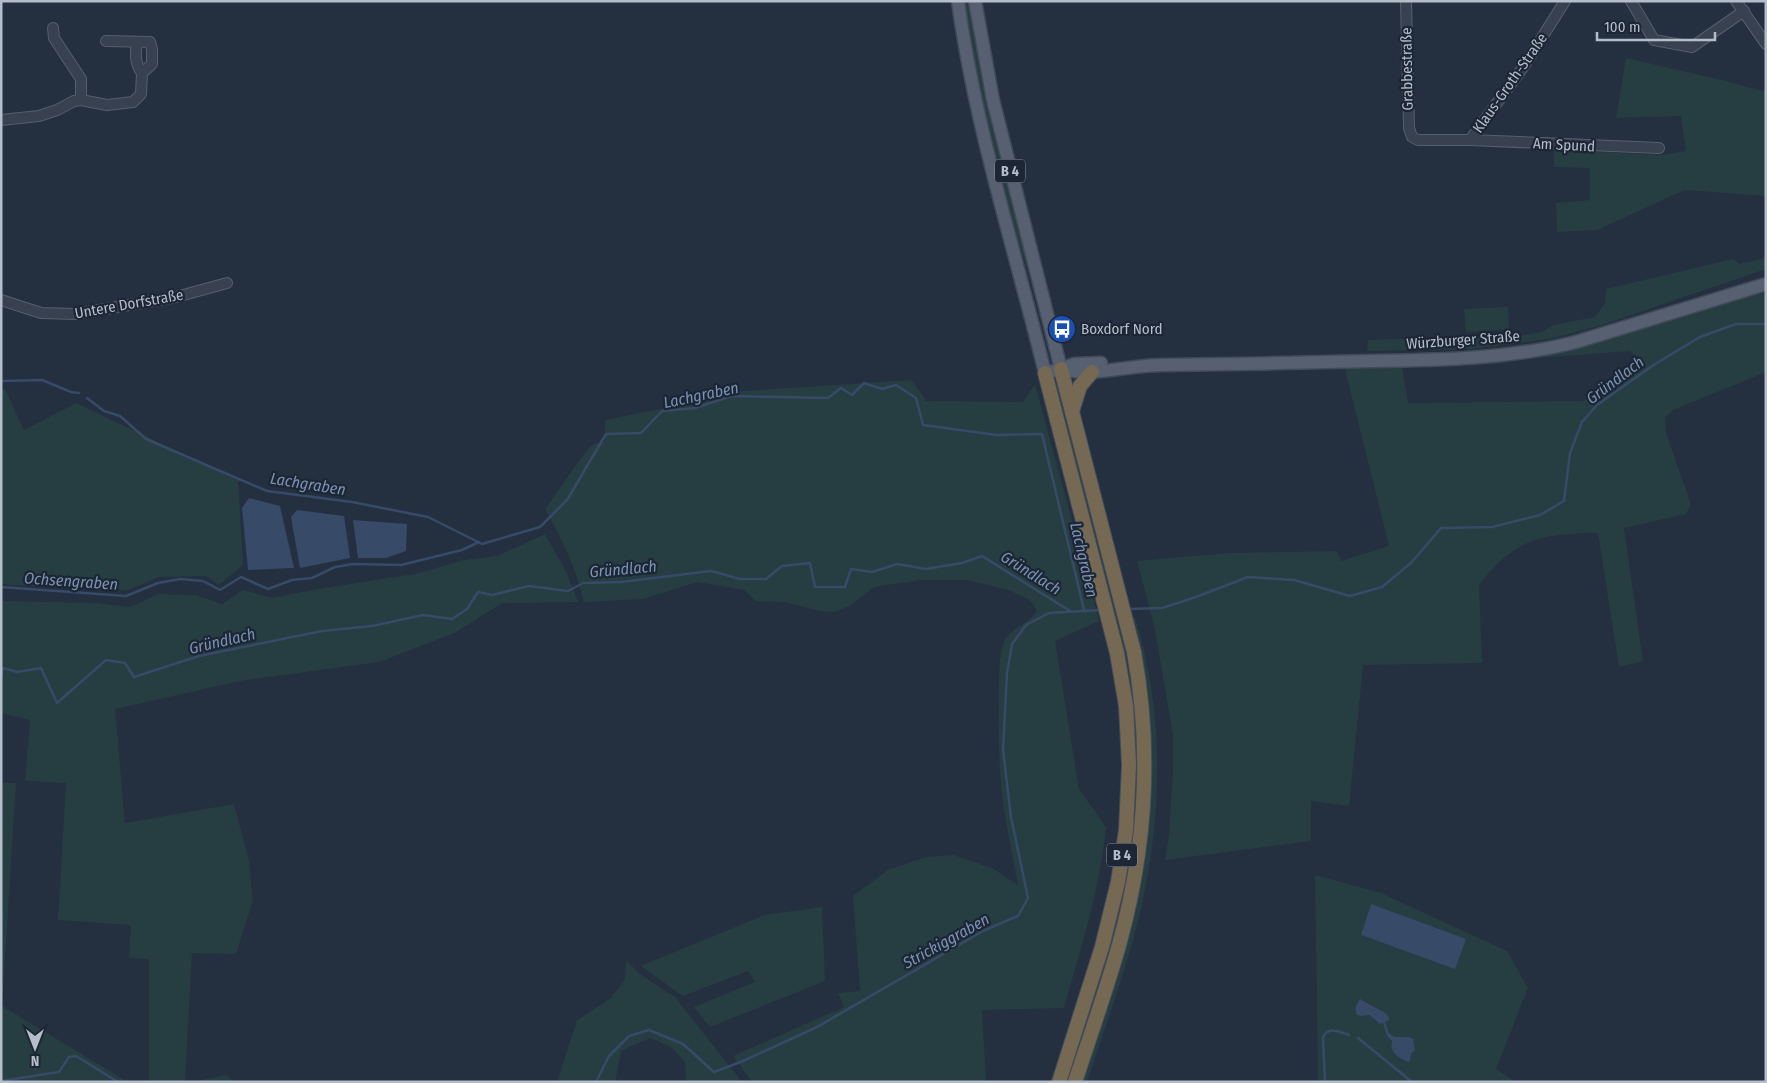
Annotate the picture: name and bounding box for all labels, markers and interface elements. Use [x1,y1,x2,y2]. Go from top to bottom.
scale bar [1597,10,1714,42]
text: 100 m [1604,18,1641,36]
street label: Grabbestraße [1397,27,1417,111]
street label: Klaus-Groth-Straße [1469,30,1551,136]
street label: Am Spund [1532,134,1596,156]
road number: B 4 [995,160,1025,182]
street label: Untere Dorfstraße [73,286,185,322]
bus stop icon: Boxdorf Nord [1047,314,1077,344]
place label: Boxdorf Nord [1081,320,1163,338]
street label: Würzburger Straße [1406,327,1520,353]
water label: Gründlach [1582,352,1648,408]
water label: Lachgraben [662,378,740,412]
water label: Lachgraben [269,469,347,499]
water label: Lachgraben [1066,521,1102,599]
water label: Gründlach [997,547,1065,599]
water label: Gründlach [589,557,657,581]
water label: Ochsengraben [23,568,119,594]
water label: Gründlach [187,624,257,658]
road number: B 4 [1107,844,1137,866]
water label: Strickiggraben [899,909,993,973]
north arrow [10,1023,60,1073]
text: N [31,1052,39,1069]

